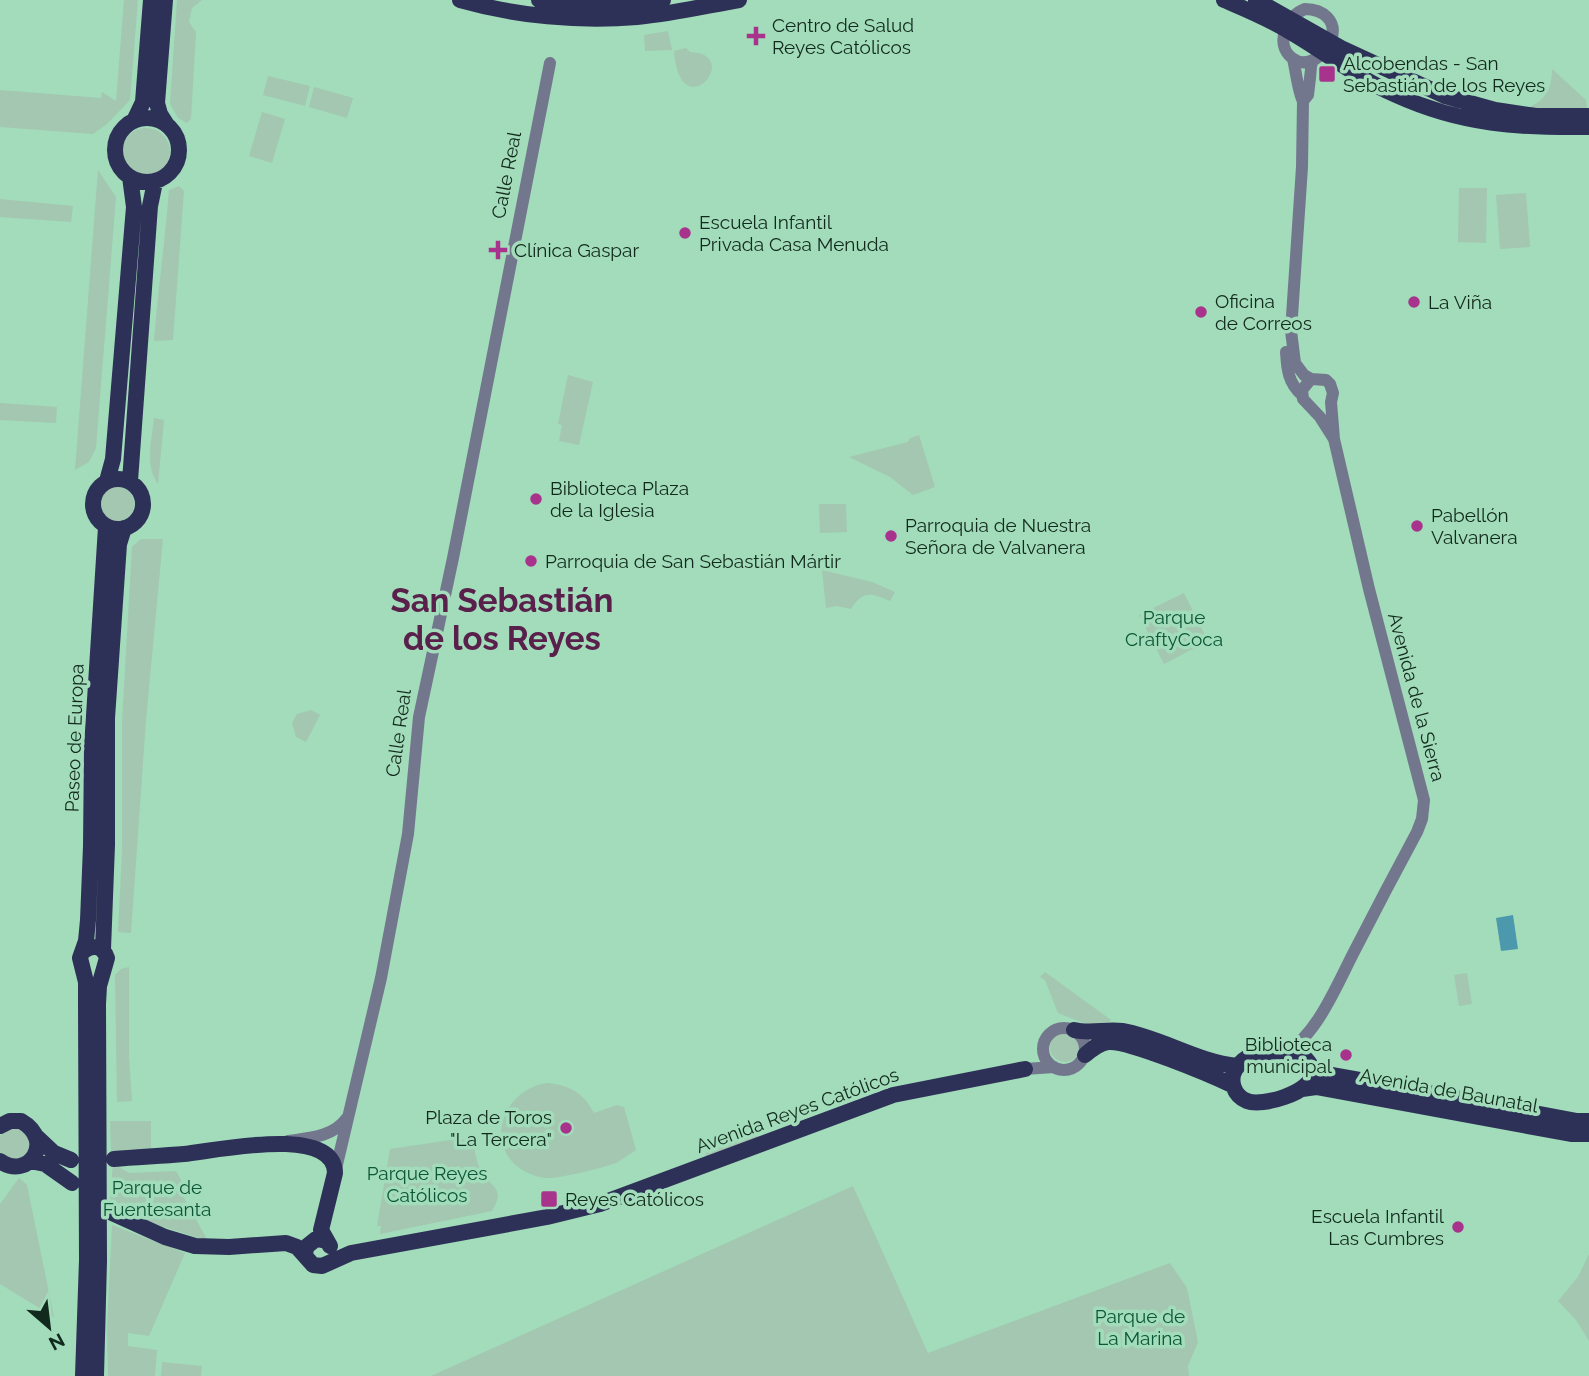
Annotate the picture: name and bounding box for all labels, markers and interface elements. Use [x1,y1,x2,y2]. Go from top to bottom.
place label: Centro de Salud Reyes Católicos [772,14,914,58]
marker: Centro de Salud Reyes Católicos [746,26,766,46]
place label: Alcobendas - San Sebastián de los Reyes [1343,52,1545,96]
marker: Alcobendas - San Sebastián de los Reyes [1317,64,1337,84]
street label: Calle Real [487,129,525,221]
place label: Escuela Infantil Privada Casa Menuda [699,211,889,255]
marker: Escuela Infantil Privada Casa Menuda [677,225,693,241]
place label: Clínica Gaspar [514,239,639,261]
marker: Clínica Gaspar [488,240,508,260]
place label: Oficina de Correos [1215,290,1312,334]
place label: La Viña [1428,291,1492,313]
marker: La Viña [1406,294,1422,310]
marker: Oficina de Correos [1193,304,1209,320]
place label: Biblioteca Plaza de la Iglesia [550,477,689,521]
marker: Biblioteca Plaza de la Iglesia [528,491,544,507]
place label: Pabellón Valvanera [1431,504,1518,548]
place label: Parroquia de Nuestra Señora de Valvanera [905,514,1091,558]
marker: Pabellón Valvanera [1409,518,1425,534]
marker: Parroquia de Nuestra Señora de Valvanera [883,528,899,544]
place label: Parroquia de San Sebastián Mártir [545,550,841,572]
marker: Parroquia de San Sebastián Mártir [523,553,539,569]
district label: San Sebastián de los Reyes [391,581,613,658]
park label: Parque CraftyCoca [1125,606,1223,650]
street label: Avenida de la Sierra [1384,610,1450,784]
street label: Paseo de Europa [60,663,88,813]
street label: Calle Real [381,687,415,778]
place label: Biblioteca municipal [1245,1033,1333,1077]
marker: Biblioteca municipal [1338,1047,1354,1063]
street label: Avenida Reyes Católicos [692,1063,902,1157]
street label: Avenida de Baunatal [1358,1063,1541,1117]
place label: Plaza de Toros "La Tercera" [425,1106,552,1150]
marker: Plaza de Toros "La Tercera" [558,1120,574,1136]
park label: Parque Reyes Católicos [367,1162,487,1206]
park label: Parque de Fuentesanta [103,1176,211,1220]
place label: Reyes Católicos [565,1188,704,1210]
marker: Reyes Católicos [539,1189,559,1209]
place label: Escuela Infantil Las Cumbres [1311,1205,1445,1249]
marker: Escuela Infantil Las Cumbres [1450,1219,1466,1235]
north arrow [14,1292,84,1362]
park label: Parque de La Marina [1095,1305,1185,1349]
text: N [45,1329,69,1355]

